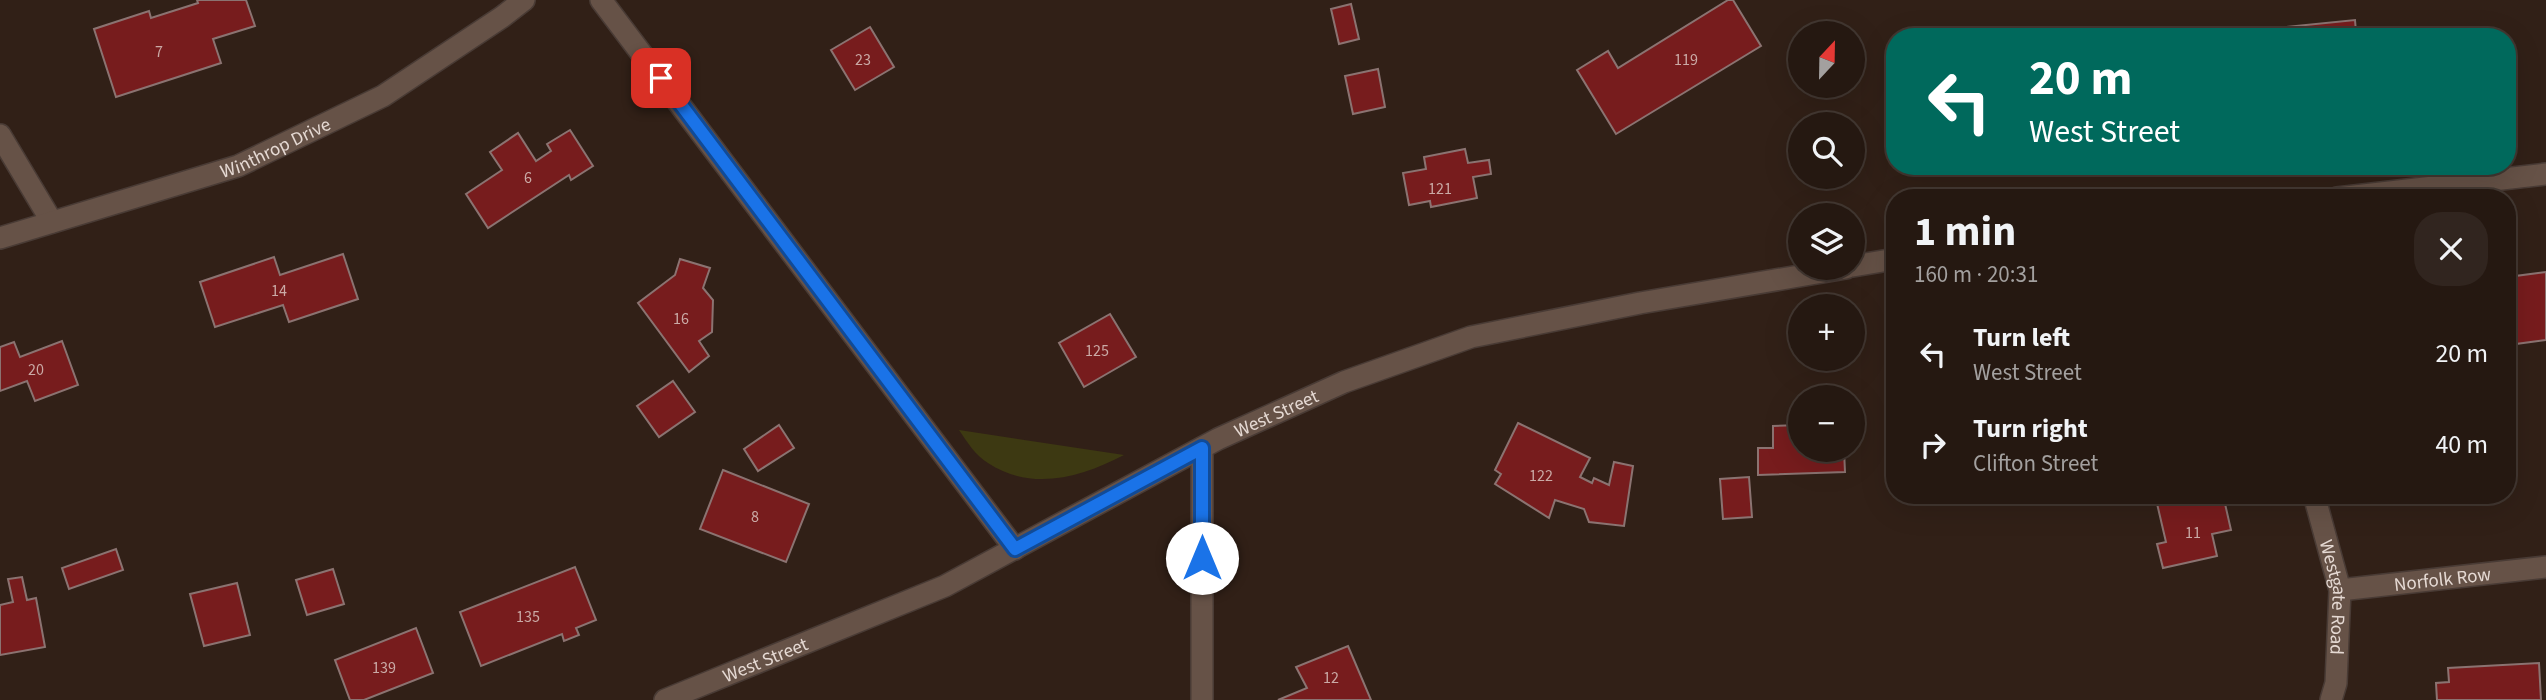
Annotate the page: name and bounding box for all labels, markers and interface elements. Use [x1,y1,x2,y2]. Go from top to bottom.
north arrow [1788,21,1866,98]
map controls [1788,21,1865,462]
house number: 7 [155,41,163,63]
text: 20 m [2029,44,2133,114]
pin [631,48,691,108]
house number: 23 [855,49,871,71]
house number: 119 [1674,49,1698,71]
icon: left [1914,56,2005,147]
icon: arrive [642,59,680,97]
text: West Street [2029,109,2180,155]
street label: Winthrop Drive [217,111,335,186]
button: search [1788,112,1865,189]
house number: 6 [524,167,532,189]
house number: 121 [1428,178,1452,200]
text: 1 min [1914,202,2016,262]
button: layers [1788,203,1865,280]
button: close [2414,212,2488,286]
text: 160 m · 20:31 [1914,258,2038,291]
house number: 14 [271,280,287,302]
button: + [1788,294,1865,371]
house number: 16 [673,308,689,330]
text: Turn left [1973,319,2070,356]
icon: left [1914,335,1952,373]
text: 20 m [2435,335,2488,372]
house number: 125 [1085,340,1109,362]
text: West Street [1973,356,2082,389]
house number: 20 [28,359,44,381]
street label: West Street [1230,383,1324,445]
button: − [1788,385,1865,462]
text: Turn right [1973,410,2088,447]
icon: right [1914,426,1952,464]
text: 40 m [2435,426,2488,463]
text: Clifton Street [1973,447,2098,480]
house number: 122 [1529,465,1553,487]
house number: 8 [751,506,759,528]
position arrow [1165,521,1239,595]
house number: 11 [2185,522,2201,544]
street label: Westgate Road [2312,537,2352,655]
street label: Norfolk Row [2393,561,2493,599]
house number: 135 [516,606,540,628]
street label: West Street [719,631,813,690]
house number: 139 [372,657,396,679]
house number: 12 [1323,667,1339,689]

